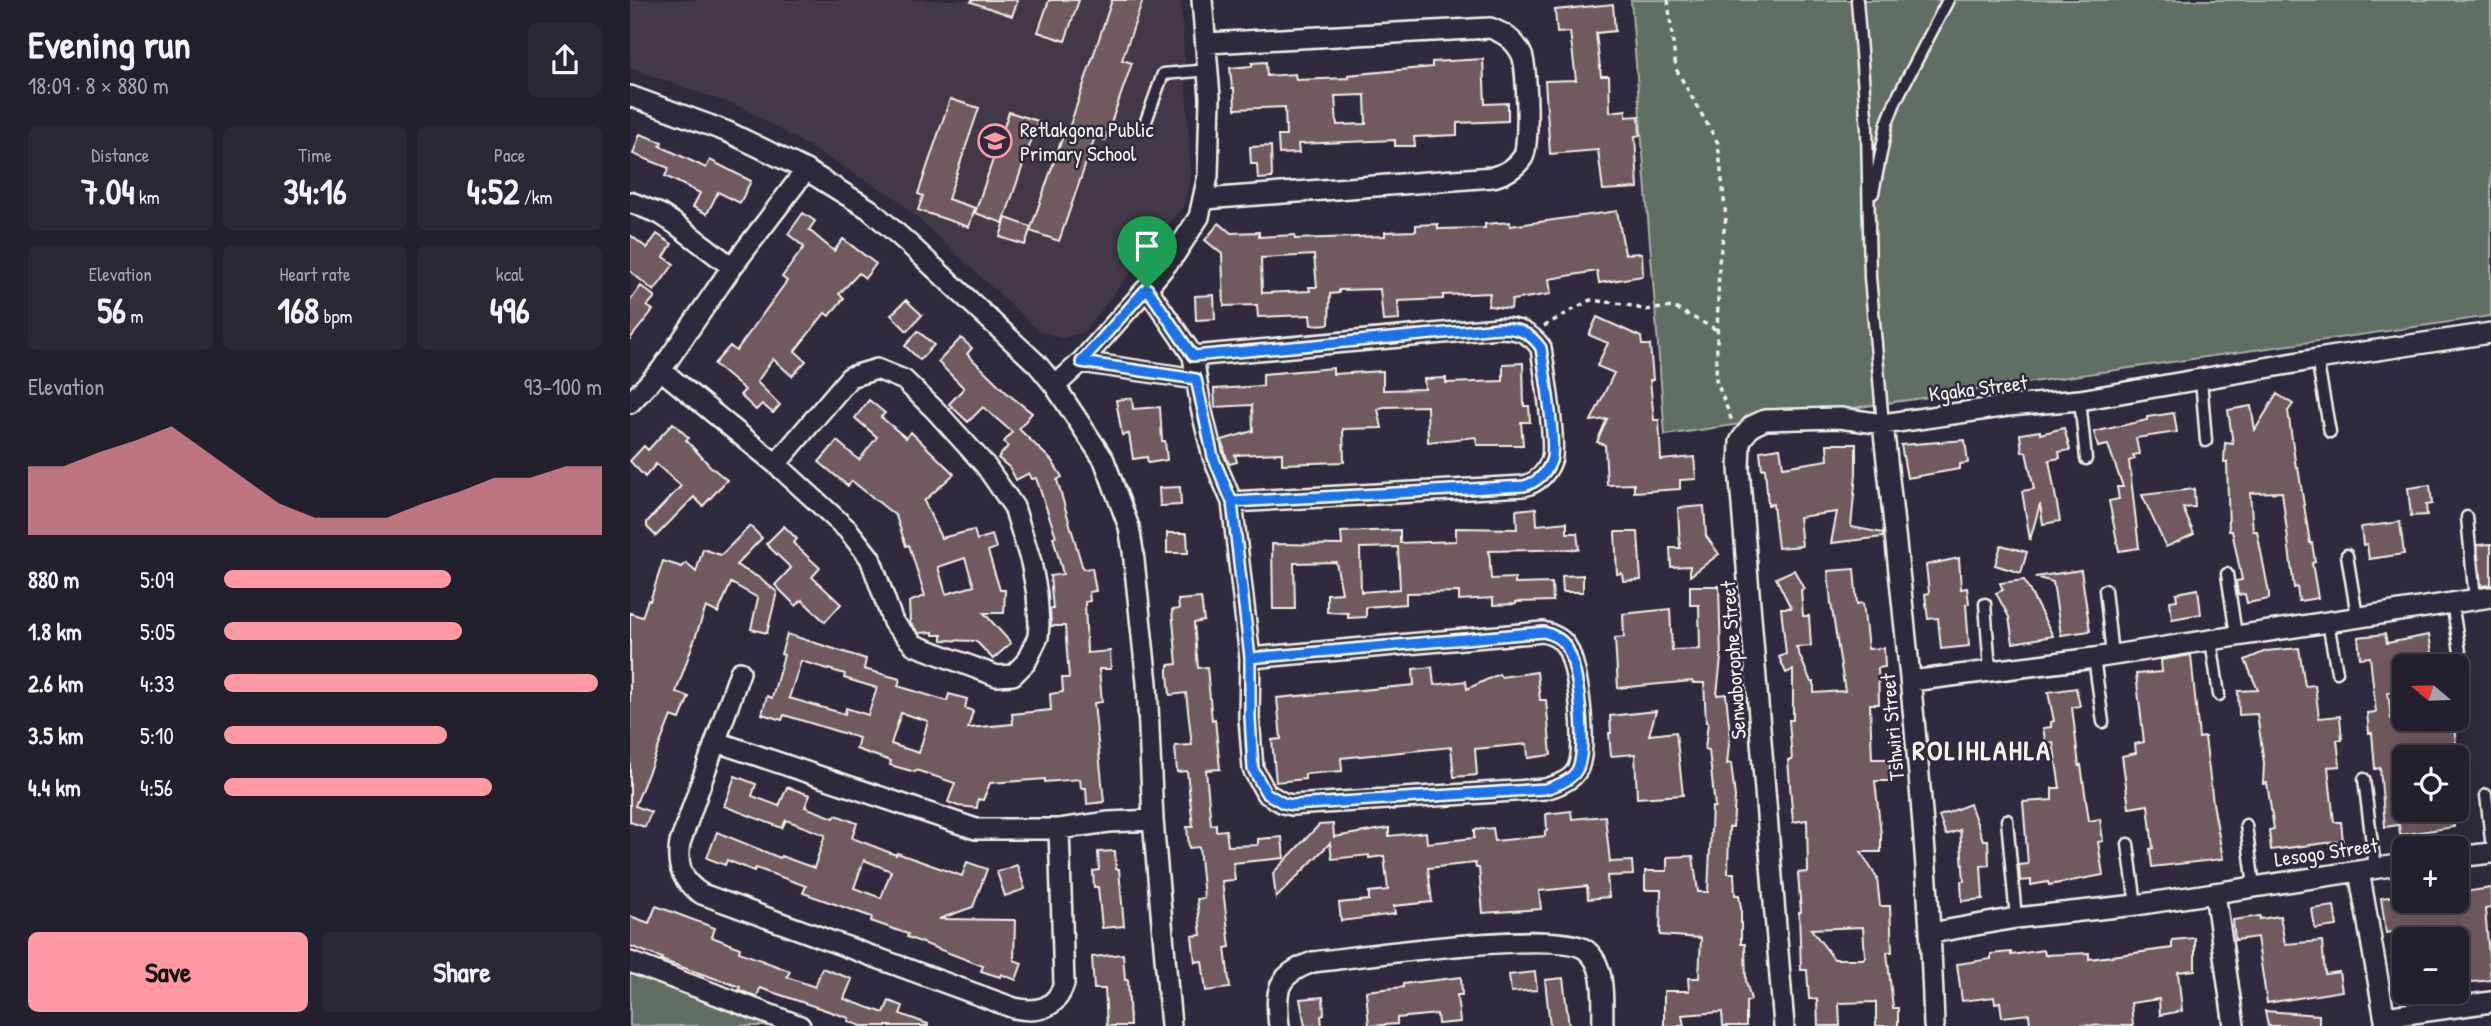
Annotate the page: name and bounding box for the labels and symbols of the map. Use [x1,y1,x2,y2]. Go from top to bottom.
place label: Retlakgona Public Primary School [1020,115,1154,168]
school or university icon: Retlakgona Public Primary School [976,122,1014,160]
pin [1117,216,1177,288]
street label: Kgaka Street [1927,367,2030,408]
street label: Senwaborophe Street [1713,579,1753,740]
north arrow [2392,654,2469,732]
street label: Tshwiri Street [1873,671,1911,782]
district label: ROLIHLAHLA [1912,731,2052,769]
street label: Lesogo Street [2272,830,2380,874]

